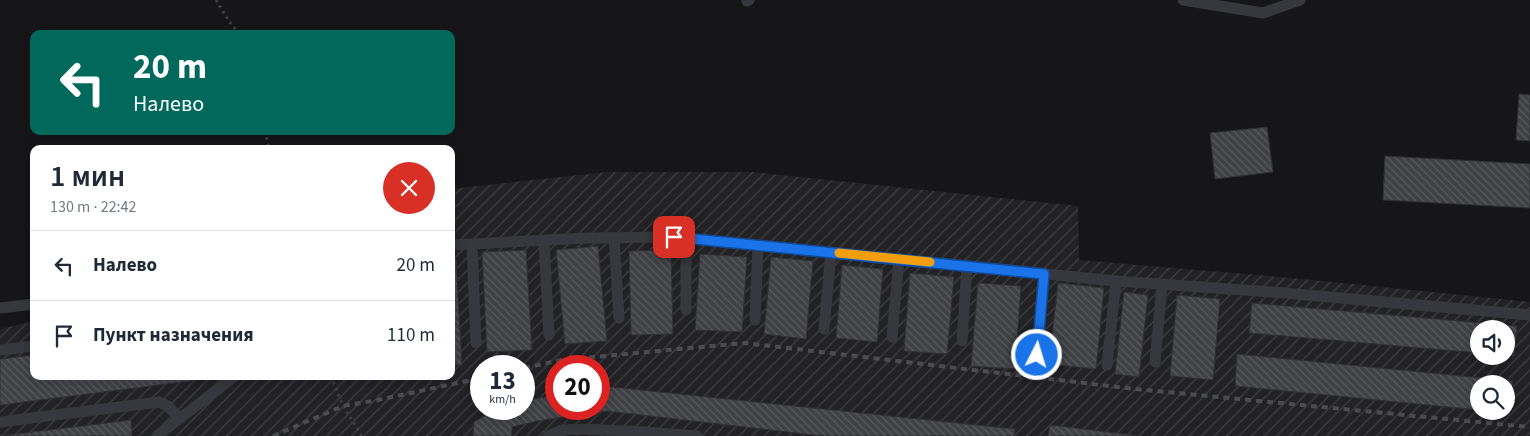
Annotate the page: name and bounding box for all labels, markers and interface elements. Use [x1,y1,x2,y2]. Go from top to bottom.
text: 20 m [133,42,207,92]
icon: left [50,50,115,115]
text: Налево [133,88,204,120]
text: 1 мин [50,155,125,198]
button: close [383,162,435,214]
text: 130 m · 22:42 [50,196,137,218]
pin [653,216,695,258]
icon: arrive [660,223,688,251]
icon: left [50,252,78,280]
text: Налево [93,252,157,279]
text: 20 m [397,252,435,279]
map controls [1470,320,1515,420]
button: sound [1470,320,1515,365]
icon: arrive [50,322,78,350]
text: Пункт назначения [93,322,254,349]
text: 110 m [387,322,435,349]
position arrow [1010,328,1062,380]
speed limit sign: 20 [545,355,610,420]
text: 13 [489,363,516,399]
button: search [1470,375,1515,420]
text: km/h [489,391,516,408]

